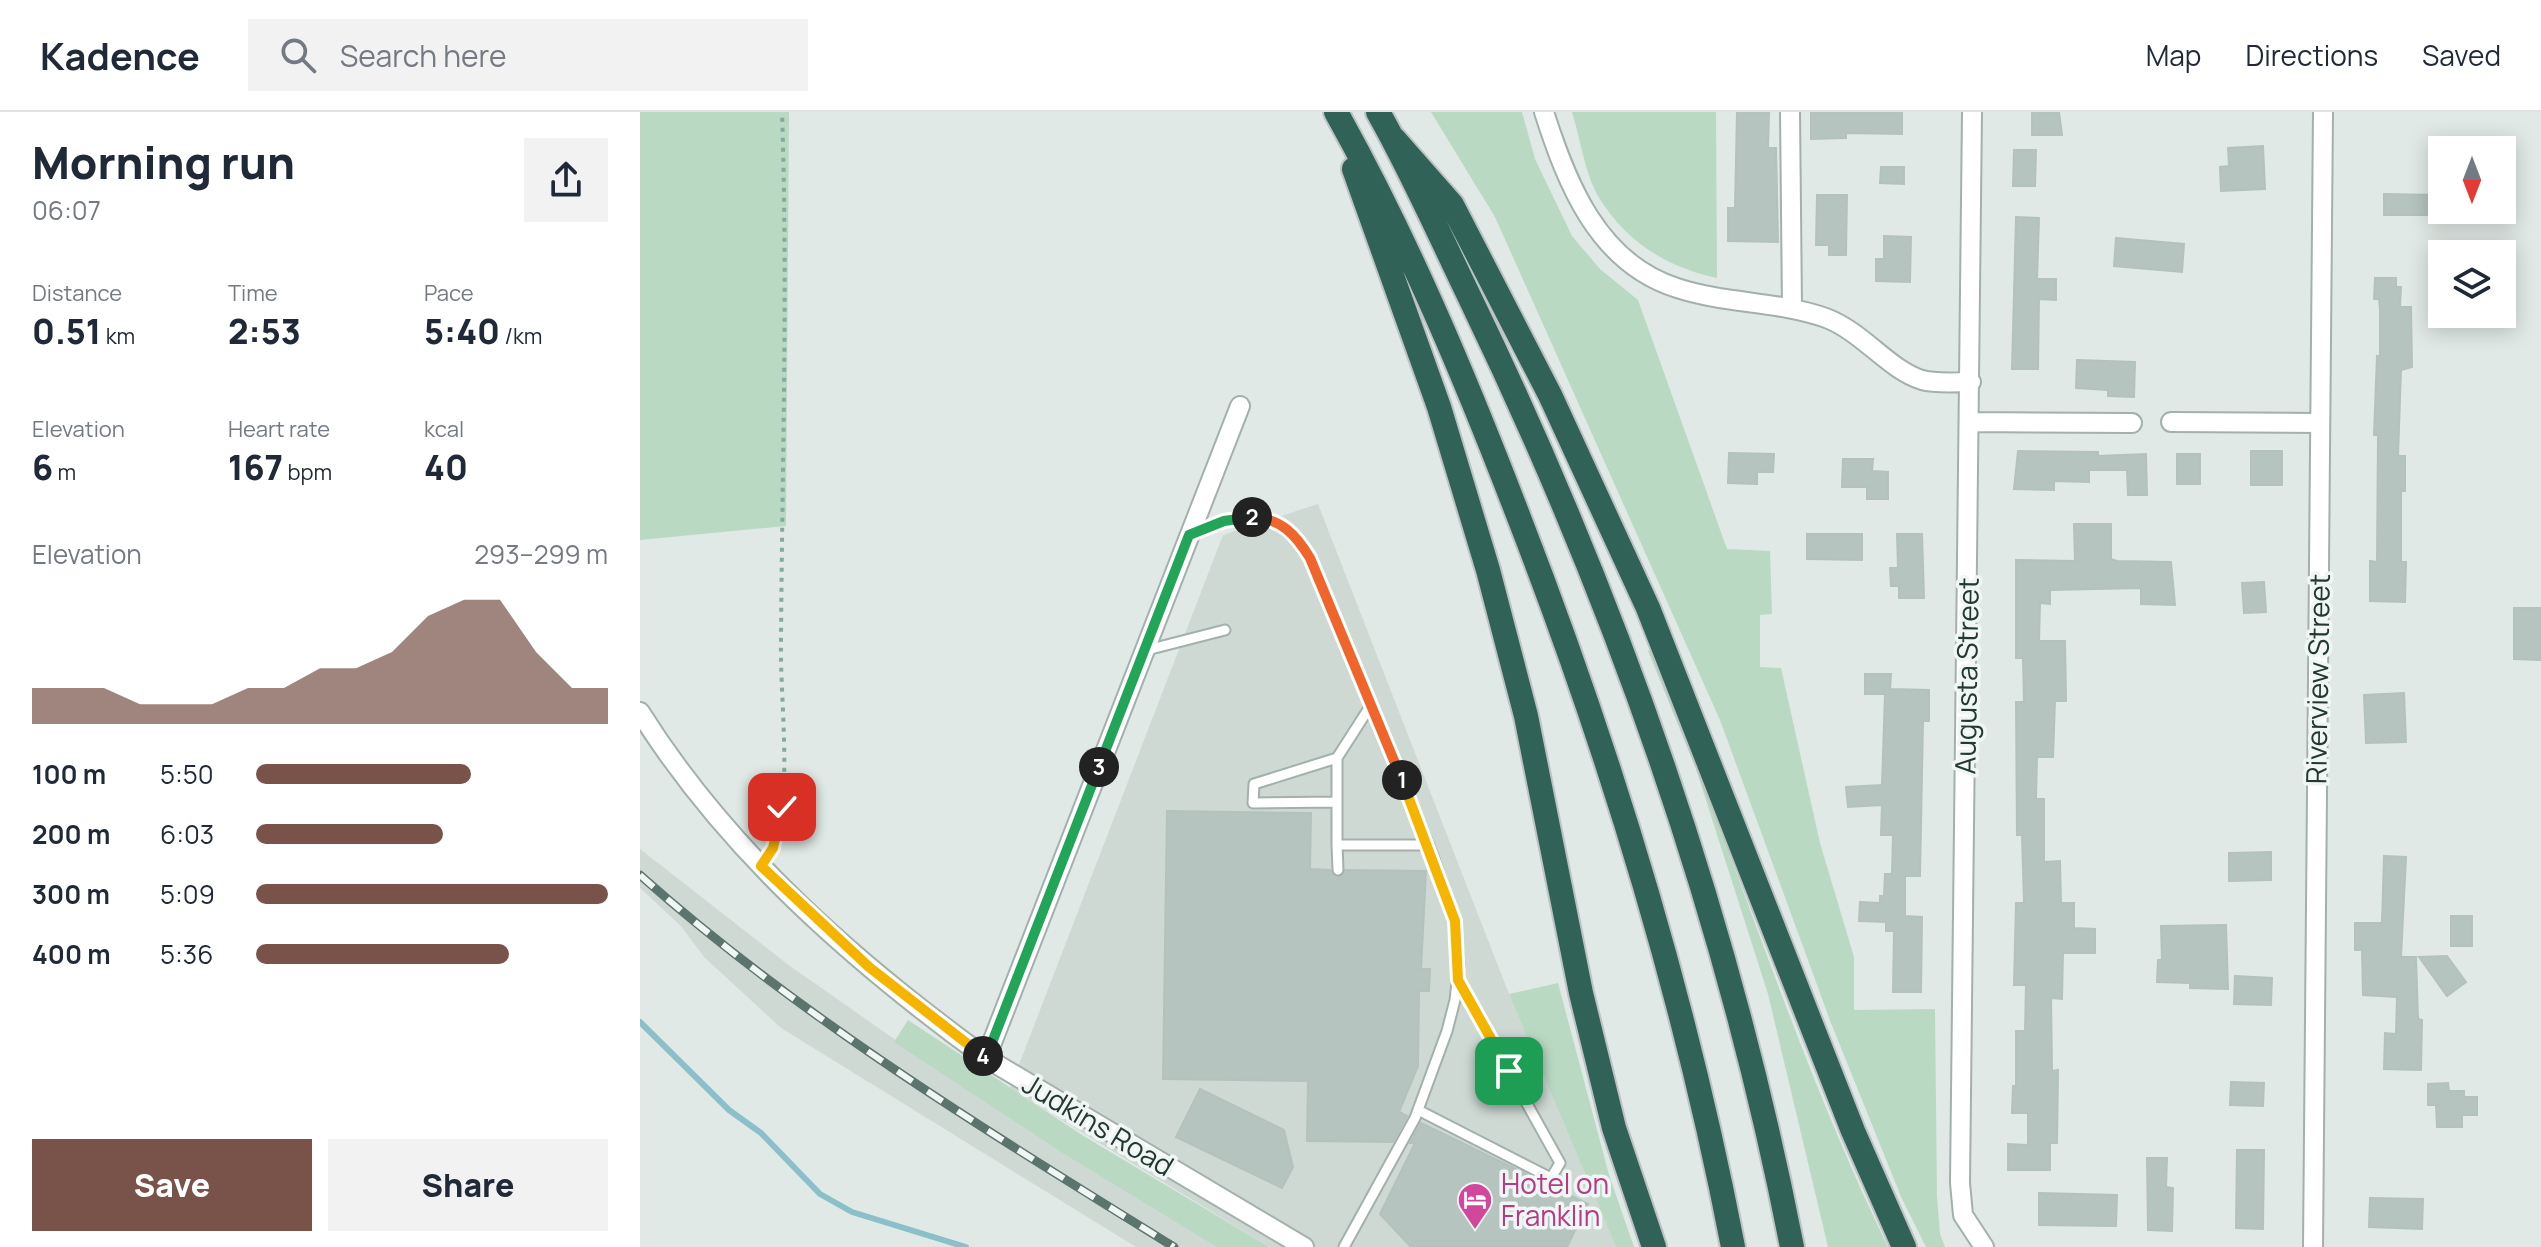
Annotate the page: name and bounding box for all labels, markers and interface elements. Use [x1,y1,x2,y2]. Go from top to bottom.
search box [248,19,808,91]
text: Kadence [40,29,200,81]
icon: search [276,33,320,77]
text: Search here [340,35,507,76]
text: Map [2146,36,2201,74]
text: Directions [2245,36,2378,74]
text: Saved [2422,36,2501,74]
text: Morning run [32,132,295,192]
north arrow [2428,136,2516,224]
map controls [2428,136,2516,328]
button: share [524,138,608,222]
text: 06:07 [32,192,101,228]
button: layers [2428,240,2516,328]
text: Distance [32,278,122,308]
text: Time [228,278,278,308]
text: Pace [424,278,474,308]
text: 0.51 [32,308,101,354]
text: 2:53 [228,308,301,354]
text: 5:40 [424,308,500,354]
text: km [101,321,135,351]
text: /km [500,321,543,351]
text: Elevation [32,414,125,444]
text: Heart rate [228,414,330,444]
text: kcal [424,414,464,444]
text: 6 [32,444,53,490]
text: 167 [228,444,283,490]
text: 40 [424,444,468,490]
text: m [53,457,76,487]
text: bpm [283,457,332,487]
pin: 2 [1232,497,1272,537]
text: 2 [1245,502,1259,532]
text: Elevation [32,536,142,572]
text: 293–299 m [474,536,608,572]
street label: Riverview Street [2296,574,2338,784]
street label: Augusta Street [1945,577,1987,775]
pin: 3 [1079,747,1119,787]
text: 3 [1093,752,1105,782]
text: 100 m [32,756,106,792]
text: 5:50 [160,756,214,792]
pin: 1 [1382,760,1422,800]
text: 1 [1397,765,1407,795]
pin [748,773,816,841]
icon: check [760,785,804,829]
text: 200 m [32,816,110,852]
text: 6:03 [160,816,214,852]
text: 300 m [32,876,110,912]
text: 5:09 [160,876,215,912]
text: 400 m [32,936,111,972]
text: 5:36 [160,936,213,972]
pin: 4 [963,1036,1003,1076]
pin [1475,1037,1543,1105]
text: 4 [976,1041,990,1071]
icon: arrive [1487,1049,1531,1093]
street label: Judkins Road [1016,1064,1181,1184]
button: Save [32,1139,312,1231]
button: Share [328,1139,608,1231]
place label: Hotel on Franklin [1501,1164,1609,1234]
hotel icon: Hotel on Franklin [1456,1181,1494,1231]

